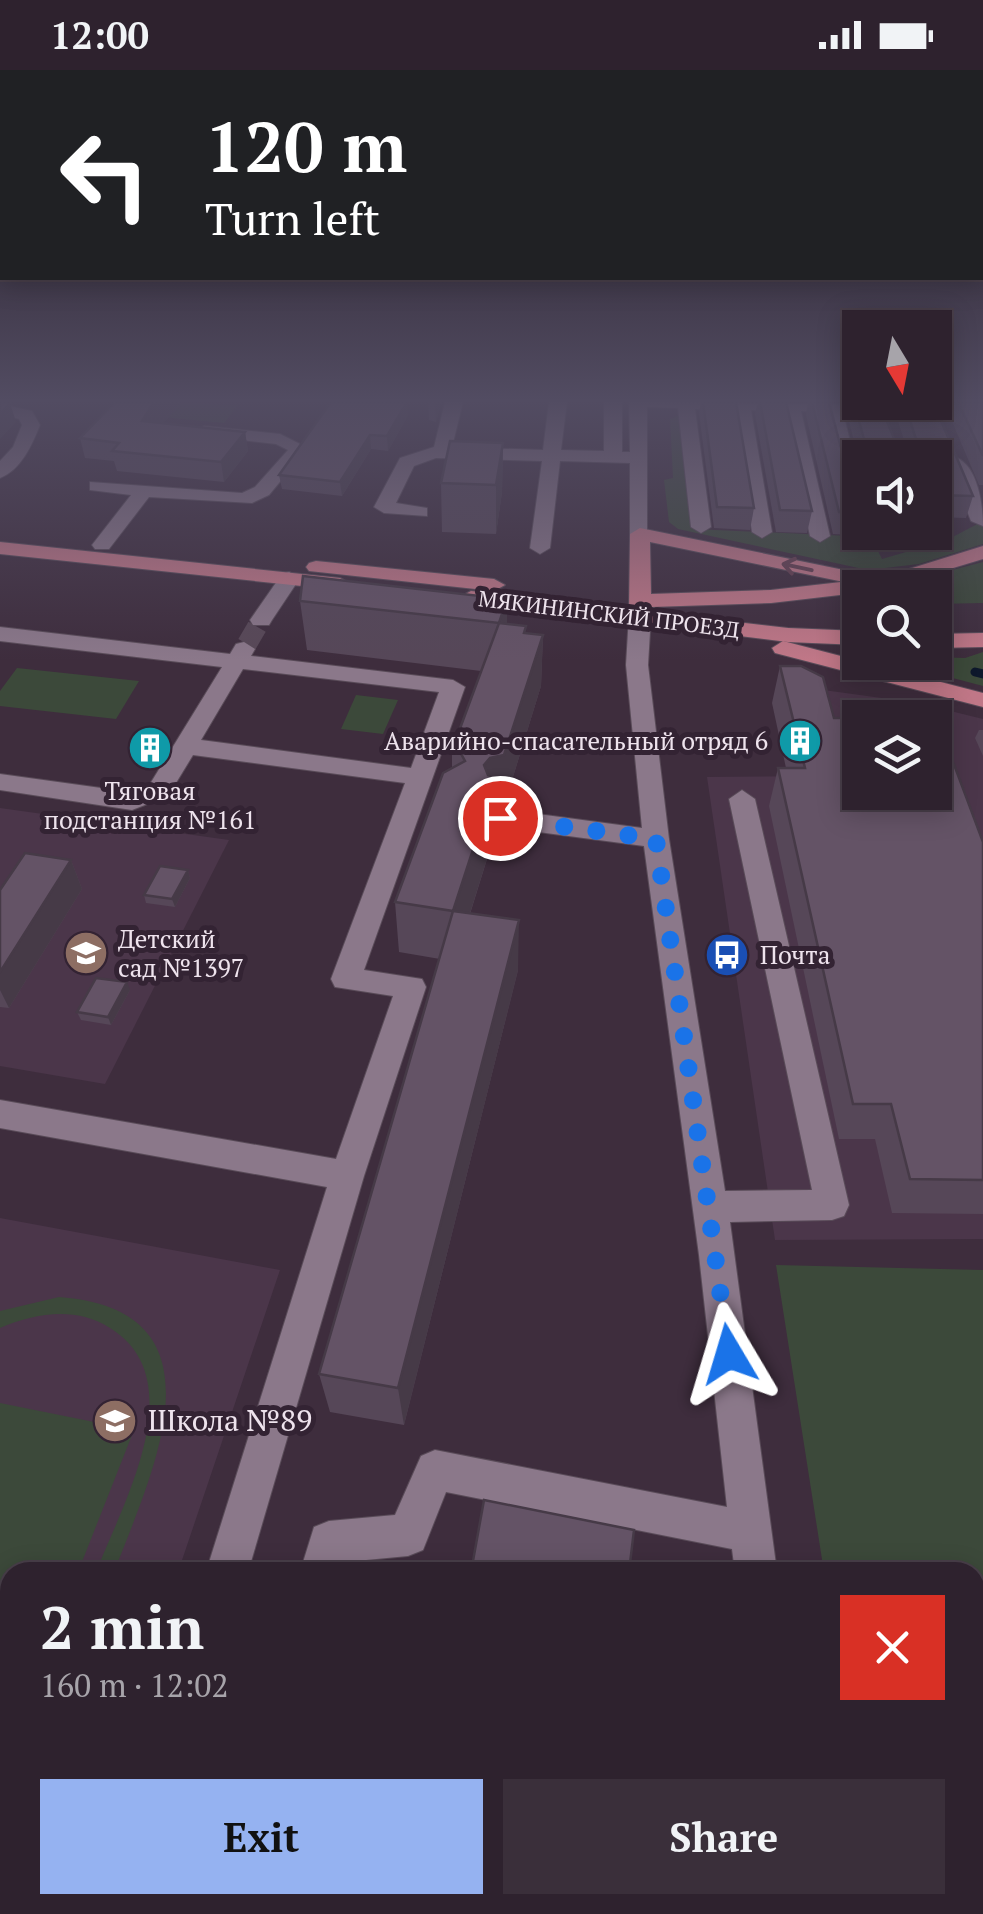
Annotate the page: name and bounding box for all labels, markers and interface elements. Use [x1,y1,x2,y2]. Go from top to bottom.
text: 12:00 [50,10,149,60]
text: 120 m [205,99,407,192]
icon: left [40,110,170,240]
text: Turn left [205,188,380,248]
north arrow [842,310,952,420]
map controls [842,310,952,810]
button: sound [842,440,952,550]
one-way arrow [782,557,814,576]
button: search [842,570,952,680]
street label: МЯКИНИНСКИЙ ПРОЕЗД [477,583,741,644]
button: layers [842,700,952,810]
building icon: Аварийно-спасательный отряд 6 [777,718,823,764]
place label: Аварийно-спасательный отряд 6 [384,724,768,757]
building icon: Тяговая подстанция №161 [127,725,173,771]
place label: Тяговая подстанция №161 [44,774,256,836]
pin [458,776,543,861]
icon: arrive [473,791,528,846]
place label: Детский сад №1397 [118,922,244,984]
school or university icon: Детский сад №1397 [63,930,109,976]
bus stop icon: Почта [704,932,750,978]
place label: Почта [760,938,831,971]
position arrow [677,1302,781,1406]
school or university icon: Школа №89 [92,1398,138,1444]
place label: Школа №89 [148,1400,312,1440]
text: 2 min [40,1587,204,1666]
button: close [840,1595,945,1700]
text: 160 m · 12:02 [40,1664,228,1706]
button: Exit [40,1779,483,1894]
button: Share [503,1779,945,1894]

